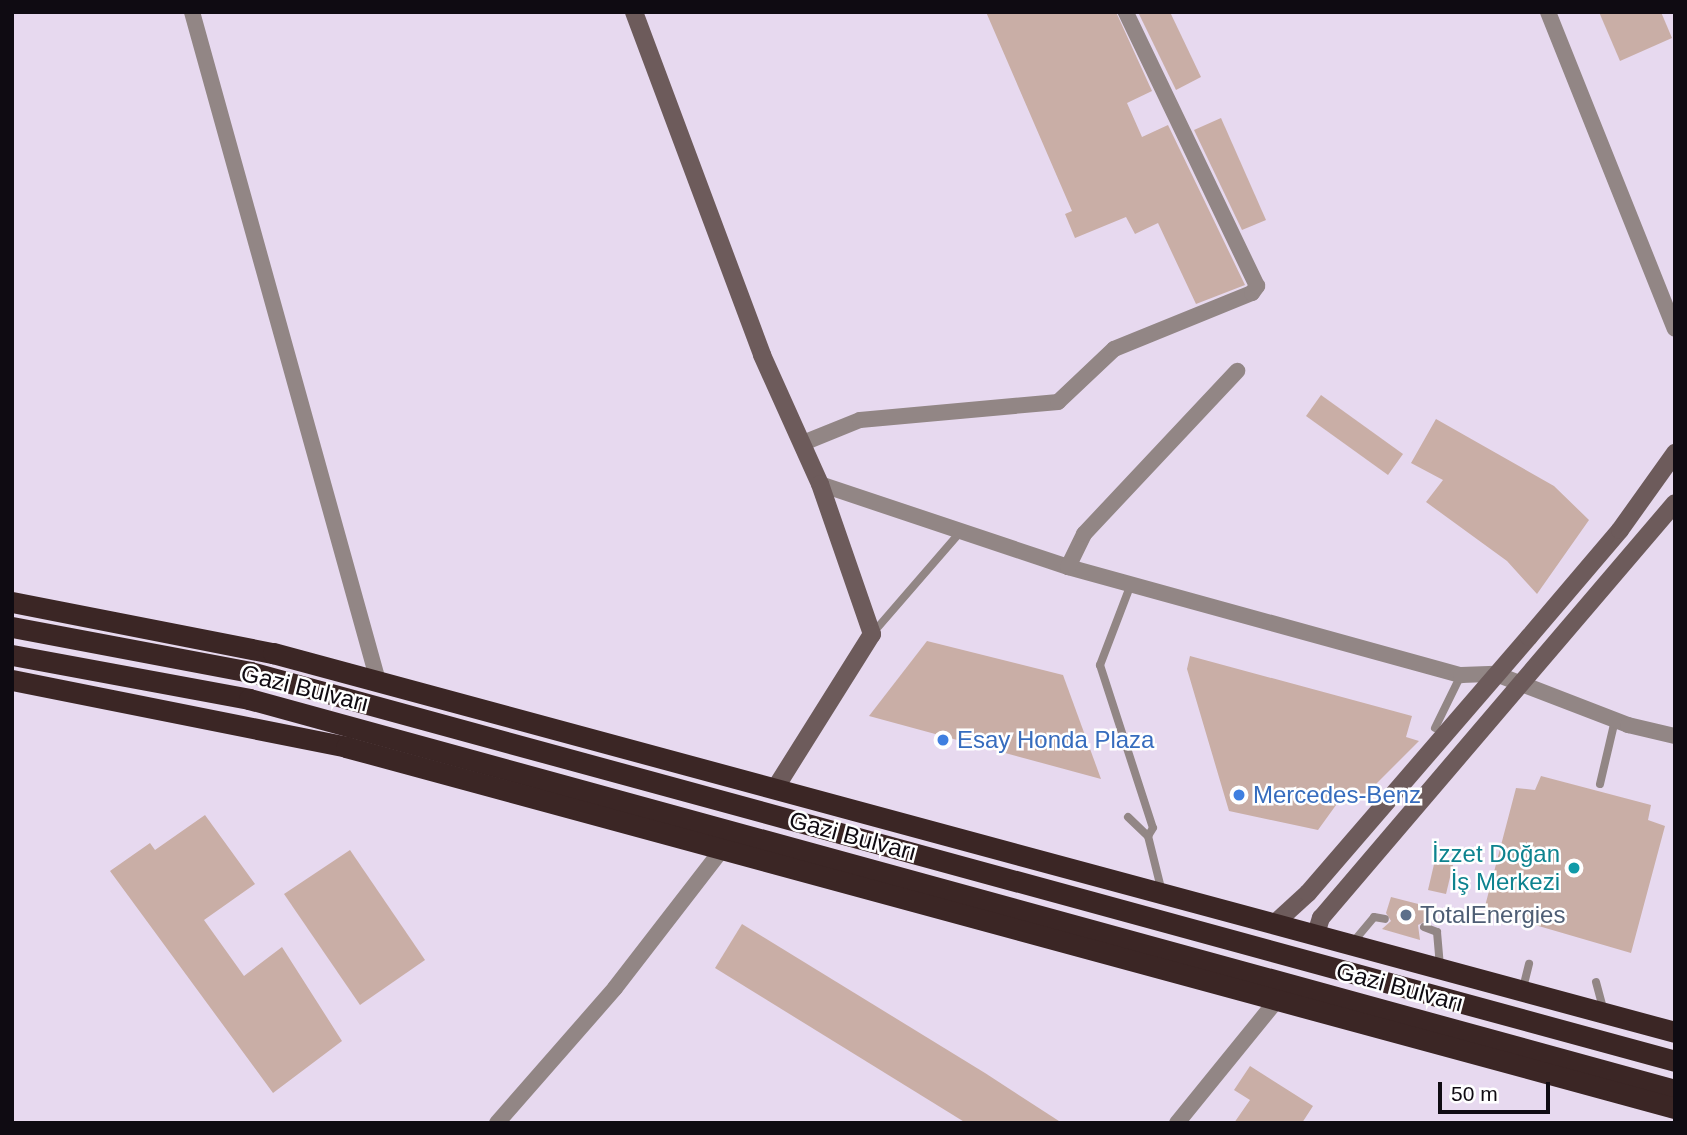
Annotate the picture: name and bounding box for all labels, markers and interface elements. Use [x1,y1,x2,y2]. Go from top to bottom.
street label: Gazi Bulvarı [238,658,372,718]
place label: Esay Honda Plaza [957,726,1154,754]
marker: Esay Honda Plaza [935,732,951,748]
place label: Mercedes-Benz [1253,781,1421,809]
marker: Mercedes-Benz [1231,787,1247,803]
street label: Gazi Bulvarı [786,805,920,867]
place label: İzzet Doğan İş Merkezi [1432,840,1560,896]
marker: İzzet Doğan İş Merkezi [1566,860,1582,876]
place label: TotalEnergies [1420,901,1565,929]
marker: TotalEnergies [1398,907,1414,923]
street label: Gazi Bulvarı [1333,956,1467,1018]
scale bar [1442,1068,1554,1112]
text: 50 m [1451,1082,1498,1105]

